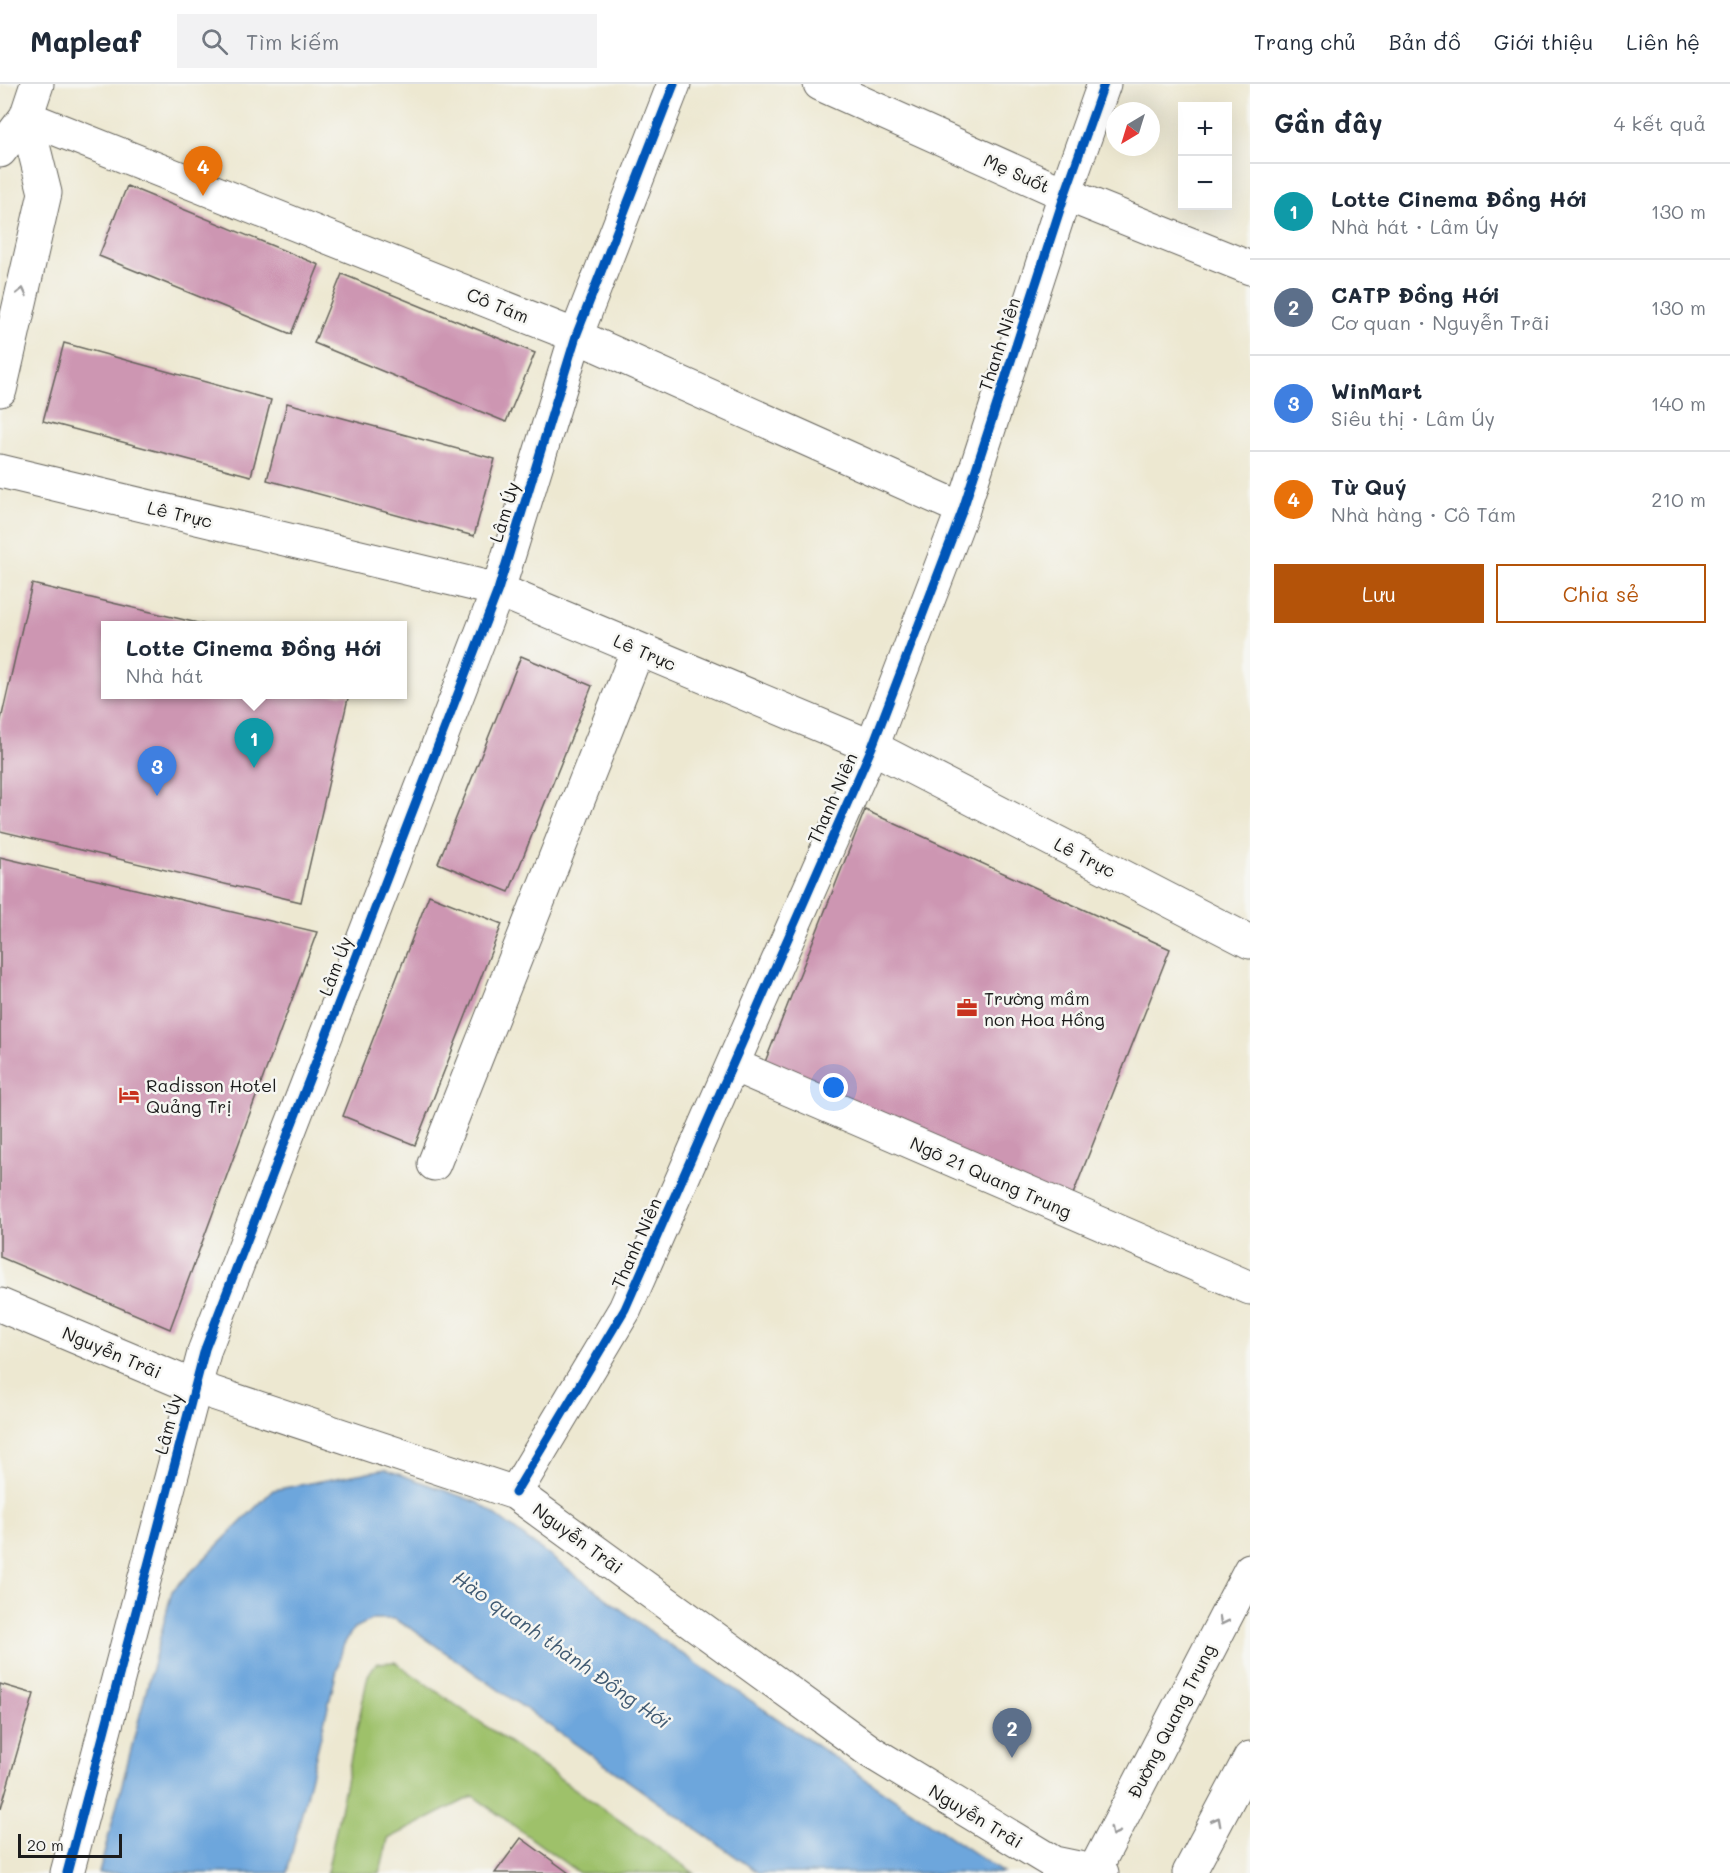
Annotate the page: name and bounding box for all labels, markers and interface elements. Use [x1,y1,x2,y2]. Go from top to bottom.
search box [177,14,597,68]
text: Mapleaf [30,23,141,59]
icon: search [198,25,231,58]
text: Tìm kiếm [246,27,339,56]
text: Trang chủ [1254,28,1356,55]
text: Bản đồ [1389,28,1461,55]
text: Giới thiệu [1494,28,1593,55]
text: Liên hệ [1626,28,1700,55]
north arrow [1106,102,1160,156]
map controls [1178,102,1232,210]
button: + [1178,102,1232,156]
text: Gần đây [1274,106,1383,140]
text: 4 kết quả [1613,110,1706,136]
pin: 4 [184,147,222,196]
street label: Mẹ Suốt [980,148,1054,198]
button: − [1178,156,1232,210]
text: Lotte Cinema Đồng Hới [1331,184,1587,213]
text: 1 [1289,198,1298,224]
text: 130 m [1651,198,1706,224]
text: Nhà hát · Lâm Úy [1331,213,1499,239]
text: CATP Đồng Hới [1331,280,1500,309]
street label: Cô Tám [463,282,533,328]
one-way arrow [15,287,28,297]
street label: Thanh Niên [973,294,1025,394]
text: 2 [1288,294,1299,320]
text: 130 m [1651,294,1706,320]
text: Cơ quan · Nguyễn Trãi [1331,309,1550,335]
text: WinMart [1331,376,1422,405]
text: 3 [1288,390,1300,416]
text: 140 m [1651,390,1706,416]
text: Siêu thị · Lâm Úy [1331,405,1495,431]
text: Từ Quý [1331,472,1407,501]
street label: Lâm Úy [483,479,525,545]
text: 4 [1287,486,1300,512]
text: 210 m [1651,486,1706,512]
street label: Lê Trực [145,495,215,533]
text: Nhà hàng · Cô Tám [1331,501,1516,527]
button: Lưu [1274,564,1484,623]
button: Chia sẻ [1496,564,1706,623]
popup [101,621,407,699]
street label: Lê Trực [610,628,680,676]
text: Lotte Cinema Đồng Hới [126,633,382,662]
text: Nhà hát [126,662,203,688]
pin: 1 [234,718,274,768]
pin: 3 [138,746,176,796]
street label: Thanh Niên [801,749,863,847]
street label: Lê Trực [1050,831,1120,883]
street label: Lâm Úy [313,933,357,999]
place label: Trường mầm non Hoa Hồng [984,986,1105,1031]
office icon: Trường mầm non Hoa Hồng [955,996,979,1020]
place label: Radisson Hotel Quảng Trị [146,1073,277,1118]
your location [819,1073,848,1102]
hotel icon: Radisson Hotel Quảng Trị [117,1083,141,1107]
street label: Ngõ 21 Quang Trung [906,1131,1076,1223]
street label: Thanh Niên [605,1194,667,1292]
street label: Nguyễn Trãi [59,1320,165,1384]
street label: Lâm Úy [148,1391,188,1457]
street label: Nguyễn Trãi [528,1497,628,1579]
water label: Hào quanh thành Đồng Hới [448,1564,676,1734]
one-way arrow [1219,1615,1230,1626]
street label: Đường Quang Trung [1122,1640,1220,1802]
pin: 2 [992,1708,1032,1758]
street label: Nguyễn Trãi [925,1779,1027,1853]
one-way arrow [1210,1817,1221,1828]
one-way arrow [1110,1826,1121,1836]
scale bar [18,1831,122,1858]
text: 20 m [27,1834,64,1855]

